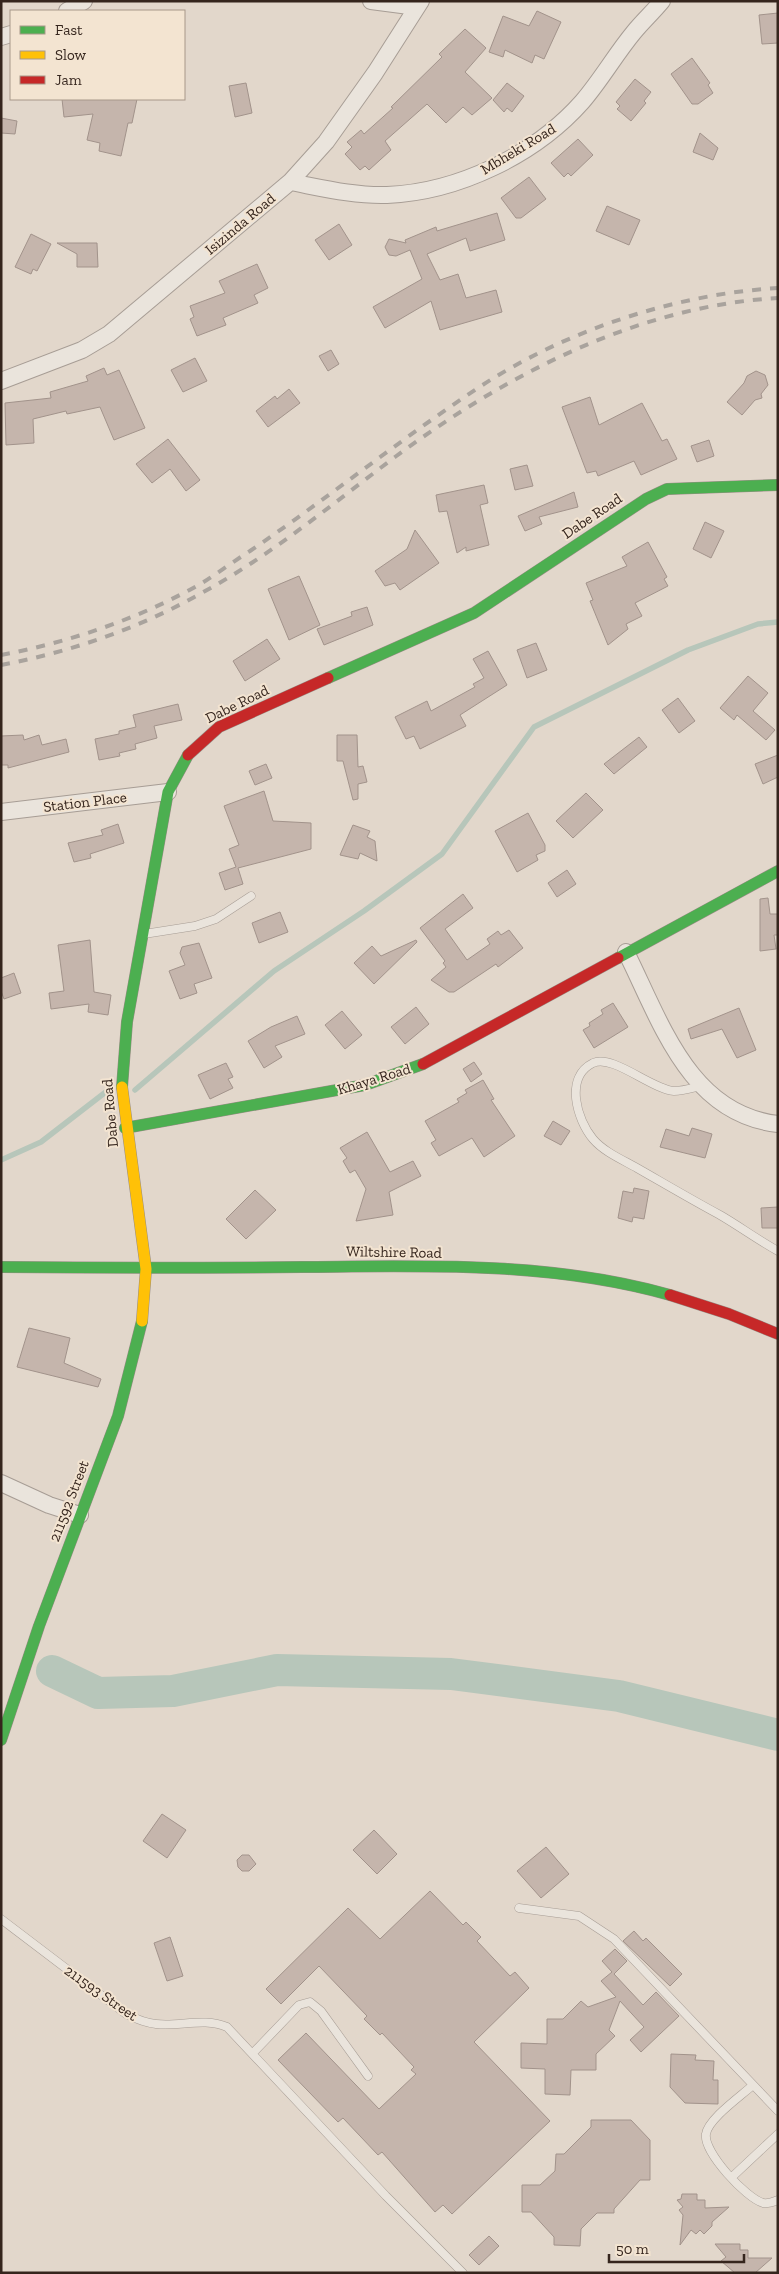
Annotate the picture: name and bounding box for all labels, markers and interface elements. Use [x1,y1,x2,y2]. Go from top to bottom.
legend [10,10,185,100]
text: Fast [55,21,83,39]
text: Slow [55,46,87,64]
text: Jam [55,71,82,89]
street label: Mbheki Road [477,119,559,178]
street label: Isizinda Road [201,189,279,259]
street label: Dabe Road [559,489,626,543]
street label: Dabe Road [202,681,272,727]
street label: Station Place [42,788,128,816]
street label: Khaya Road [335,1059,413,1099]
street label: Dabe Road [98,1077,122,1148]
street label: Wiltshire Road [346,1242,443,1262]
street label: 211592 Street [45,1457,93,1544]
street label: 211593 Street [61,1961,141,2025]
scale bar [609,2232,744,2264]
text: 50 m [616,2240,649,2258]

